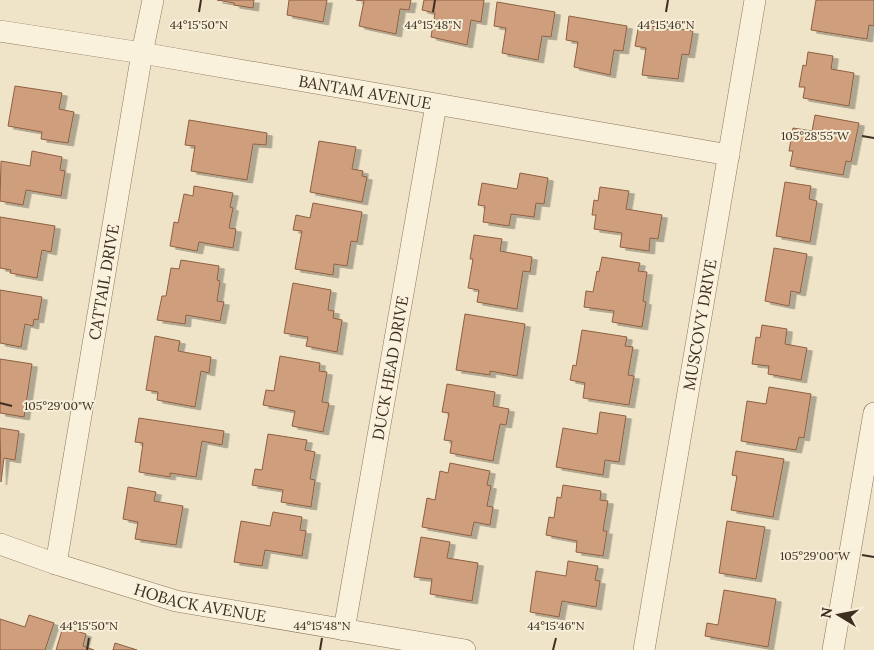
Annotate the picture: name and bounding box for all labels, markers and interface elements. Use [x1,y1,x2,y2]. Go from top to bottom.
text: 44°15'50"N [170,17,228,32]
text: 44°15'48"N [404,17,462,32]
text: 44°15'46"N [637,17,695,32]
street label: BANTAM AVENUE [297,70,433,113]
text: 105°28'55"W [781,128,850,143]
street label: CATTAIL DRIVE [84,222,123,341]
street label: MUSCOVY DRIVE [679,257,721,392]
street label: DUCK HEAD DRIVE [367,294,412,442]
text: 105°29'00"W [24,398,95,413]
text: 105°29'00"W [780,548,851,563]
street label: HOBACK AVENUE [132,579,268,626]
north arrow [814,590,864,640]
text: N [816,606,836,620]
text: 44°15'50"N [60,618,118,633]
text: 44°15'48"N [293,618,351,633]
text: 44°15'46"N [527,618,585,633]

